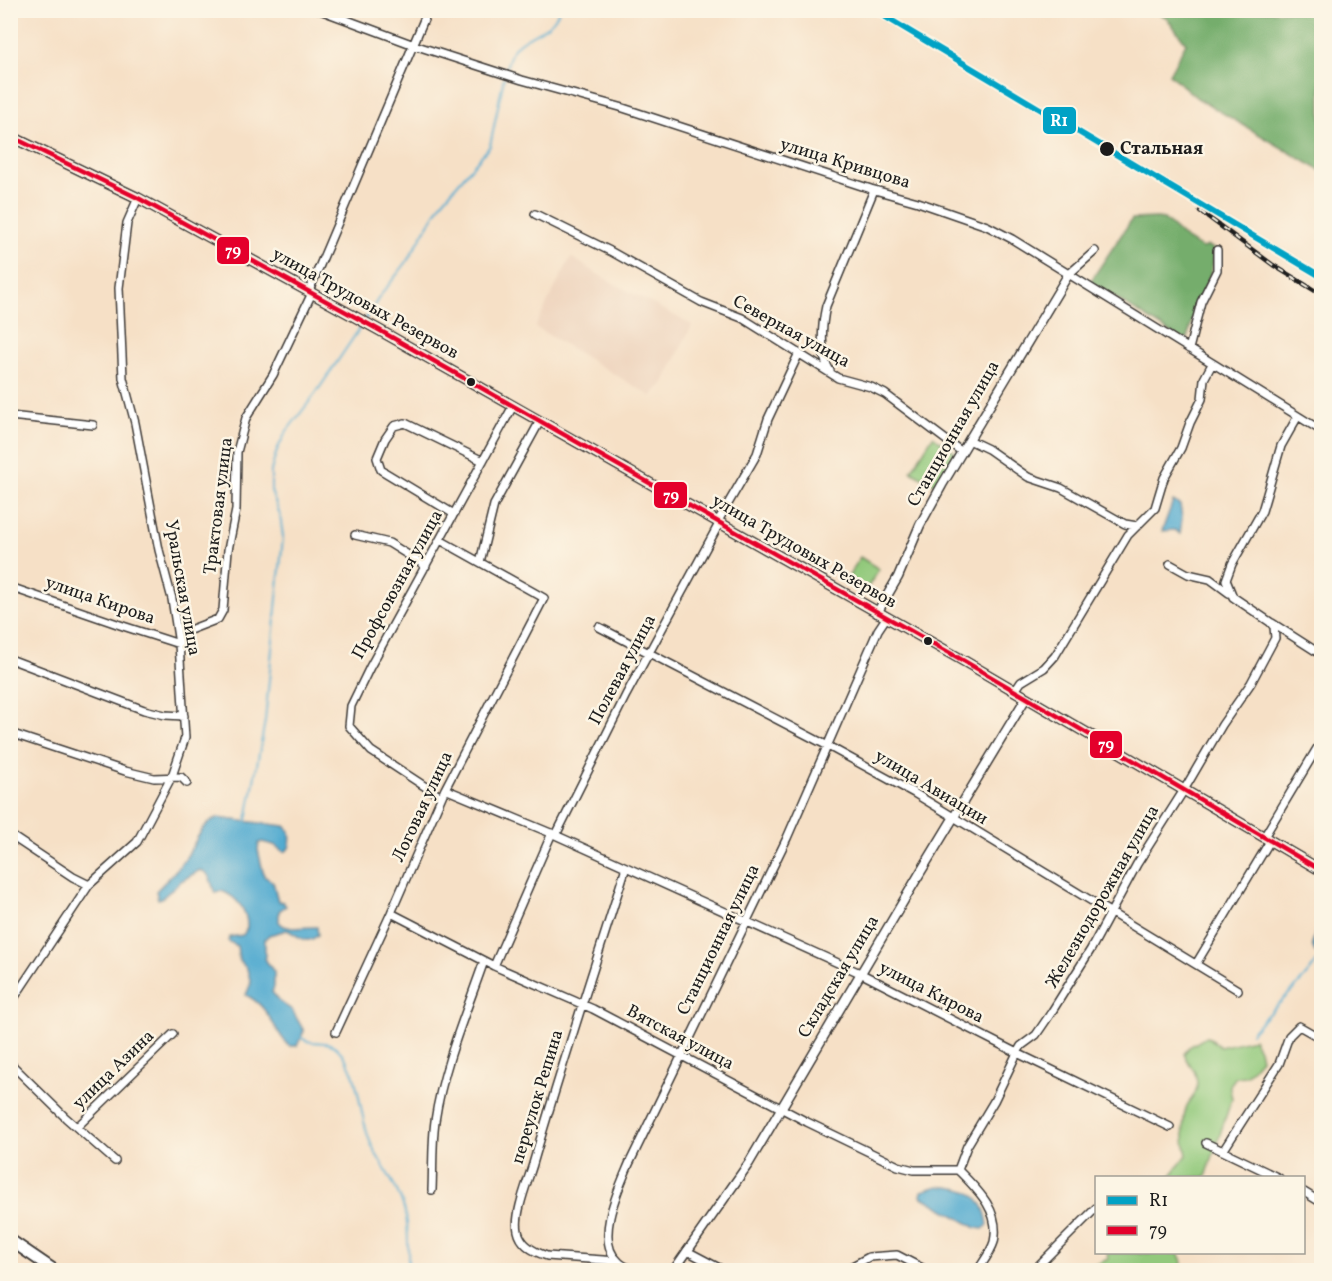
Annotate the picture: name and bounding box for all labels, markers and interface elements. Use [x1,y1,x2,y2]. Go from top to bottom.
line badge: R1 [1042,106,1077,135]
text: R1 [1050,111,1068,133]
street label: улица Кривцова [777,132,913,196]
place label: Стальная [1120,137,1203,162]
marker: Стальная [1098,140,1116,158]
line badge: 79 [216,236,250,265]
text: 79 [225,241,241,263]
street label: улица Трудовых Резервов [267,242,463,366]
street label: Северная улица [728,289,854,375]
street label: Станционная улица [902,356,1006,512]
unlabelled marker [465,376,477,388]
street label: Трактовая улица [198,436,240,576]
line badge: 79 [653,481,688,509]
text: 79 [663,486,679,508]
street label: улица Трудовых Резервов [707,489,901,615]
street label: Профсоюзная улица [346,506,450,664]
street label: Уральская улица [158,518,206,658]
street label: улица Кирова [42,570,158,632]
street label: Полевая улица [583,610,663,730]
unlabelled marker [922,635,934,647]
line badge: 79 [1089,730,1123,759]
text: 79 [1098,735,1114,757]
street label: улица Авиации [869,744,993,832]
street label: Логовая улица [386,747,460,867]
street label: Железнодорожная улица [1040,801,1166,993]
street label: Станционная улица [672,860,766,1020]
street label: Складская улица [792,911,886,1043]
street label: улица Кирова [874,956,988,1030]
street label: Вятская улица [622,999,738,1077]
street label: улица Азина [68,1024,160,1115]
street label: переулок Репина [506,1027,570,1167]
legend [1095,1176,1305,1254]
text: R1 [1149,1189,1168,1214]
text: 79 [1149,1219,1167,1244]

